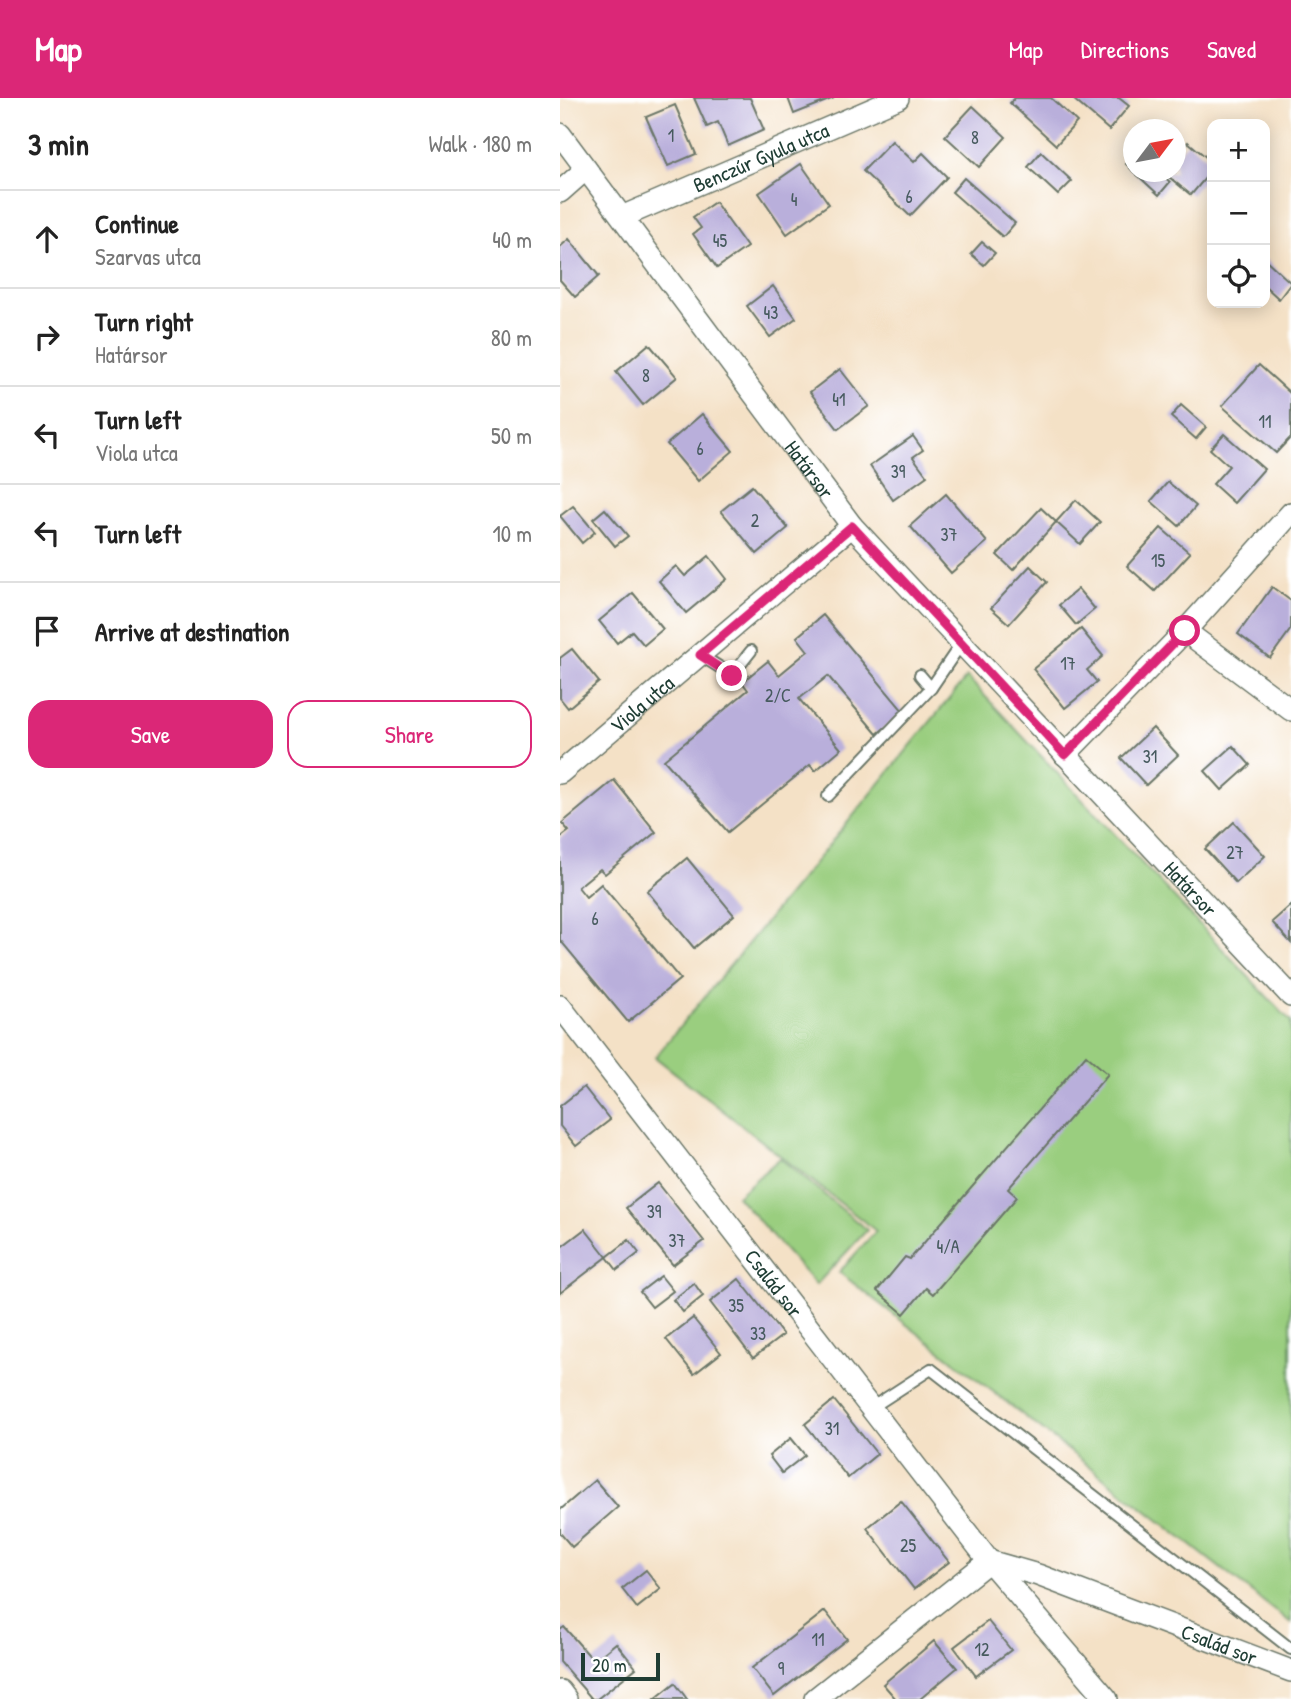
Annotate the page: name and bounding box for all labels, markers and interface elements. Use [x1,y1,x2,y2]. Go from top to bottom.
text: Map [35,27,82,71]
text: Map [1009,33,1043,65]
text: Directions [1081,33,1169,65]
text: Saved [1207,33,1256,65]
street label: Benczúr Gyula utca [688,115,833,199]
north arrow [1123,119,1186,182]
map controls [1207,119,1270,308]
button: + [1207,119,1270,182]
house number: 1 [668,123,674,148]
text: 3 min [28,124,89,164]
house number: 8 [971,125,979,150]
text: Walk · 180 m [428,128,532,159]
button: − [1207,182,1270,245]
house number: 6 [905,184,913,209]
house number: 4 [791,187,798,212]
text: Continue [95,206,179,241]
icon: ahead [28,220,66,258]
text: 40 m [492,224,532,255]
house number: 45 [713,228,728,253]
text: Szarvas utca [95,241,201,272]
button: locate [1207,245,1270,308]
house number: 43 [764,300,778,325]
text: Turn right [95,304,193,339]
icon: right [28,318,66,356]
text: 80 m [491,322,532,353]
text: Határsor [95,339,168,370]
house number: 8 [642,363,650,388]
house number: 41 [832,387,846,412]
text: Turn left [95,402,181,437]
house number: 11 [1258,409,1272,434]
icon: left [28,416,66,454]
text: 50 m [491,420,532,451]
street label: Határsor [778,434,841,504]
house number: 6 [696,436,704,461]
text: Viola utca [95,437,178,468]
house number: 39 [891,459,906,484]
house number: 2 [751,508,760,533]
icon: left [28,514,66,552]
text: Turn left [95,516,181,551]
text: 10 m [492,518,532,549]
house number: 37 [941,522,958,547]
house number: 15 [1151,548,1165,573]
icon: arrive [28,612,66,650]
text: Arrive at destination [95,614,290,649]
route start [1169,615,1200,646]
house number: 17 [1060,651,1076,676]
route end [716,660,747,691]
street label: Viola utca [603,668,680,739]
house number: 2/C [765,683,791,708]
button: Save [28,700,273,768]
button: Share [287,700,532,768]
house number: 31 [1143,744,1157,769]
house number: 27 [1226,840,1244,865]
street label: Határsor [1157,855,1224,923]
house number: 6 [591,906,599,931]
house number: 39 [647,1199,662,1224]
house number: 37 [669,1228,686,1253]
house number: 4/A [936,1234,960,1259]
street label: Család sor [738,1243,810,1323]
house number: 35 [728,1293,744,1318]
house number: 33 [750,1321,766,1346]
house number: 31 [825,1416,839,1441]
house number: 25 [900,1533,916,1558]
street label: Család sor [1177,1616,1262,1671]
house number: 11 [811,1627,825,1652]
house number: 12 [975,1637,990,1662]
scale bar [581,1650,660,1682]
text: 20 m [592,1652,627,1678]
house number: 9 [778,1656,785,1681]

